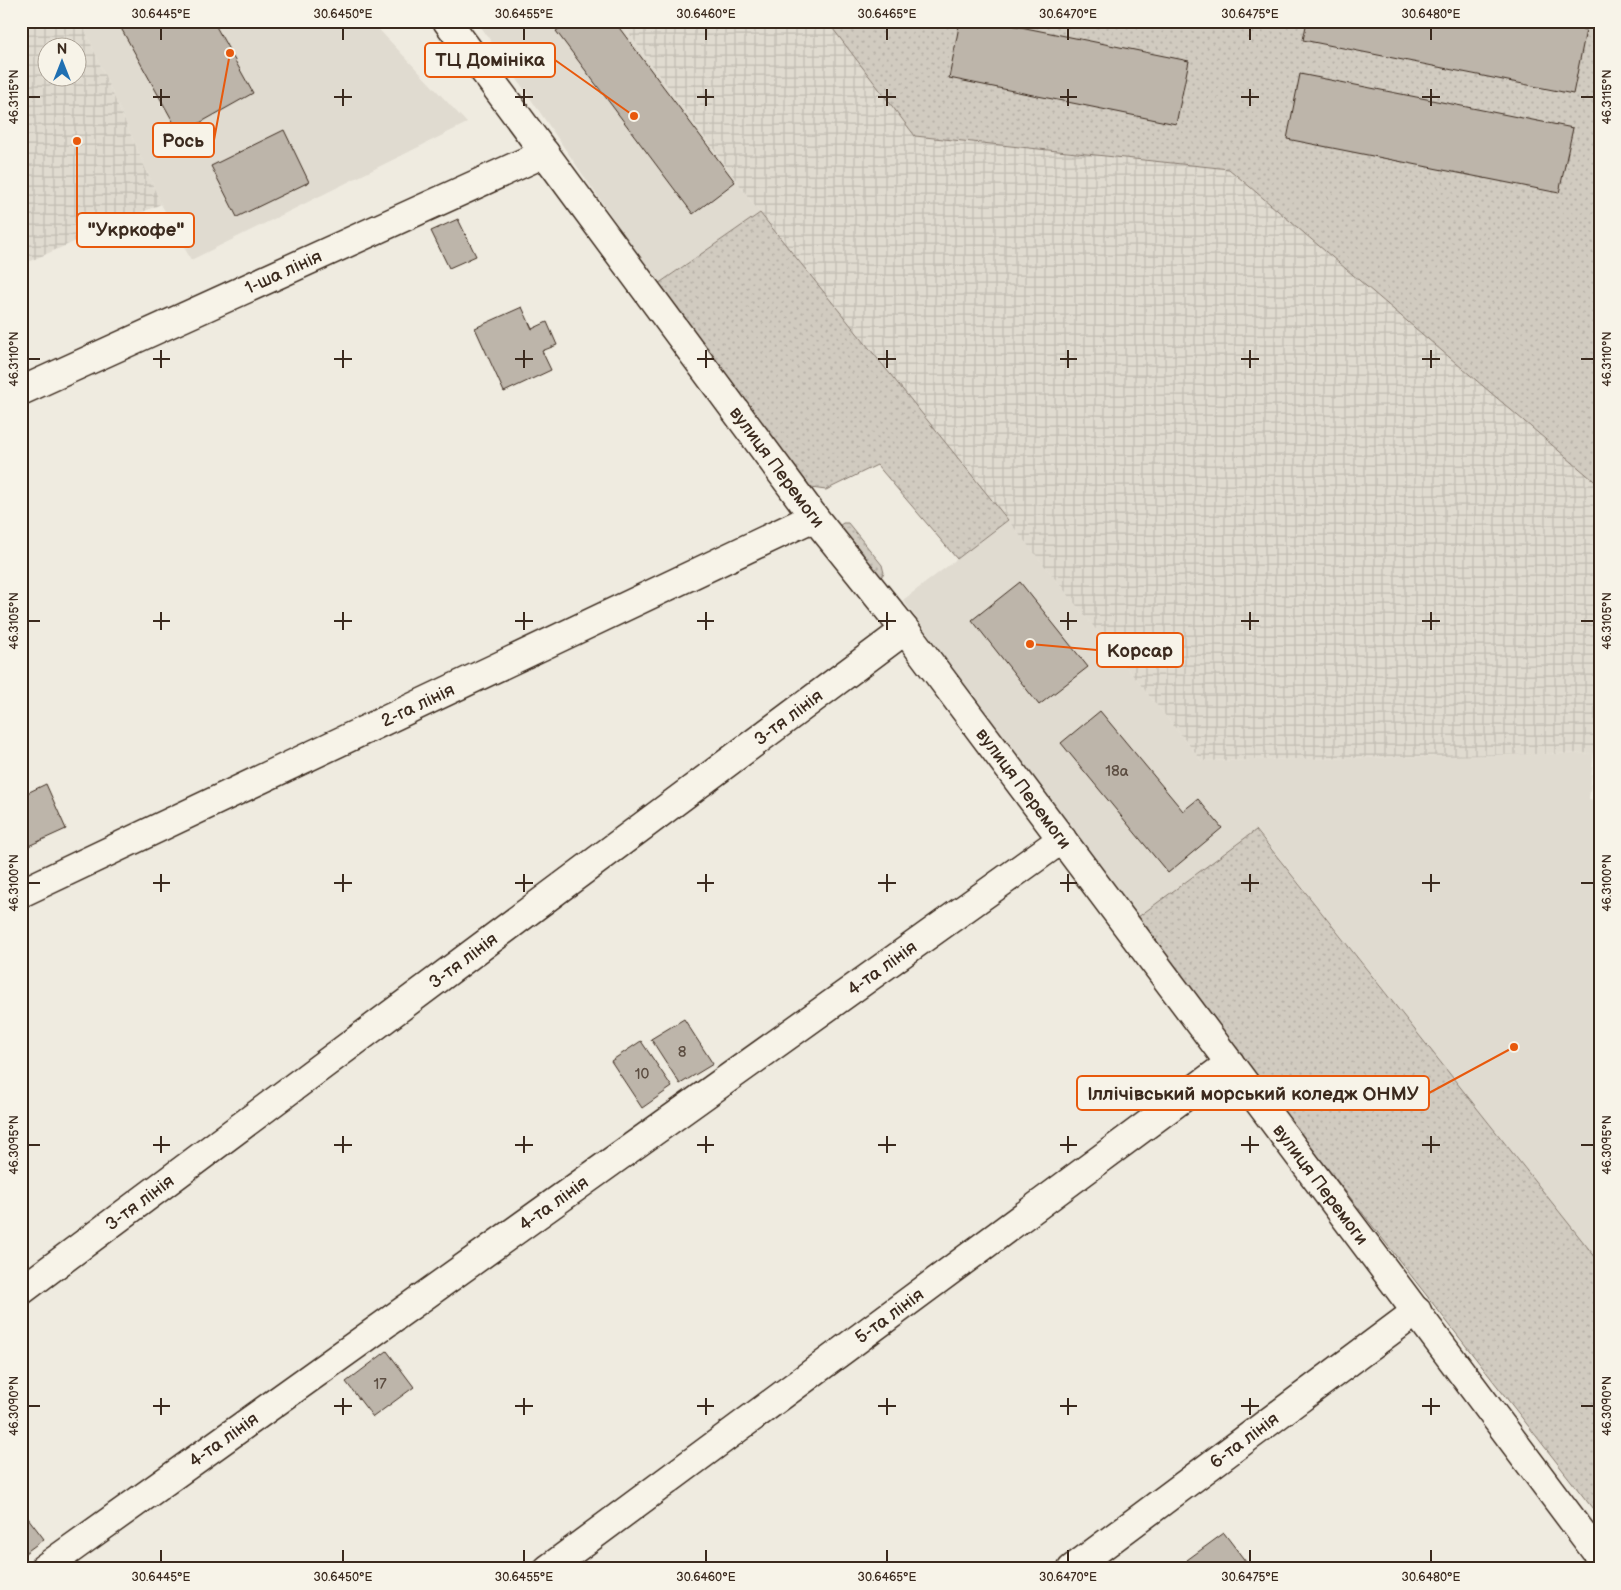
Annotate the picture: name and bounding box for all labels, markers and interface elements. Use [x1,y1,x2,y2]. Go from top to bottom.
text: 30.6445°E [132,7,191,22]
text: 30.6450°E [314,7,372,22]
text: 30.6455°E [495,7,553,22]
text: 30.6460°E [676,7,736,22]
text: 30.6465°E [858,7,917,22]
text: 30.6470°E [1039,7,1097,22]
text: 30.6475°E [1221,7,1279,22]
text: 30.6480°E [1402,7,1461,22]
north arrow [38,38,88,88]
text: N [57,41,67,58]
callout: ТЦ Домініка [425,43,555,77]
text: ТЦ Домініка [435,49,546,72]
text: 46.3115°N [7,70,22,124]
text: 46.3115°N [1600,70,1615,124]
callout: Рось [153,123,214,157]
text: Рось [162,130,204,153]
callout: "Укркофе" [77,213,194,247]
text: "Укркофе" [87,219,185,242]
street label: 1-ша лінія [241,245,325,298]
text: 46.3110°N [7,331,22,387]
text: 46.3110°N [1600,331,1615,387]
street label: вулиця Перемоги [725,402,829,532]
text: 46.3105°N [7,592,22,650]
text: 46.3105°N [1600,592,1615,650]
callout: Корсар [1097,633,1183,667]
text: Корсар [1107,640,1174,663]
street label: 2-га лінія [378,679,458,731]
street label: 3-тя лінія [750,685,827,750]
street label: вулиця Перемоги [972,724,1076,853]
house number: 18а [1105,762,1129,781]
text: 46.3100°N [7,854,22,912]
text: 46.3100°N [1600,854,1615,912]
street label: 3-тя лінія [425,928,501,993]
street label: 4-та лінія [843,936,921,1000]
house number: 8 [678,1043,687,1062]
house number: 10 [635,1065,649,1084]
callout: Іллічівський морський коледж ОНМУ [1077,1076,1429,1110]
text: Іллічівський морський коледж ОНМУ [1087,1083,1419,1106]
text: 46.3095°N [7,1115,22,1175]
text: 46.3095°N [1600,1115,1615,1175]
street label: вулиця Перемоги [1269,1120,1373,1249]
street label: 3-тя лінія [101,1170,178,1235]
street label: 4-та лінія [515,1171,592,1235]
street label: 5-та лінія [851,1284,928,1348]
house number: 17 [373,1375,387,1394]
text: 46.3090°N [7,1376,22,1436]
text: 46.3090°N [1600,1376,1615,1436]
street label: 4-та лінія [185,1408,262,1472]
street label: 6-та лінія [1206,1408,1283,1473]
text: 30.6445°E [132,1570,191,1585]
text: 30.6450°E [314,1570,372,1585]
text: 30.6455°E [495,1570,553,1585]
text: 30.6460°E [676,1570,736,1585]
text: 30.6465°E [858,1570,917,1585]
text: 30.6470°E [1039,1570,1097,1585]
text: 30.6475°E [1221,1570,1279,1585]
text: 30.6480°E [1402,1570,1461,1585]

